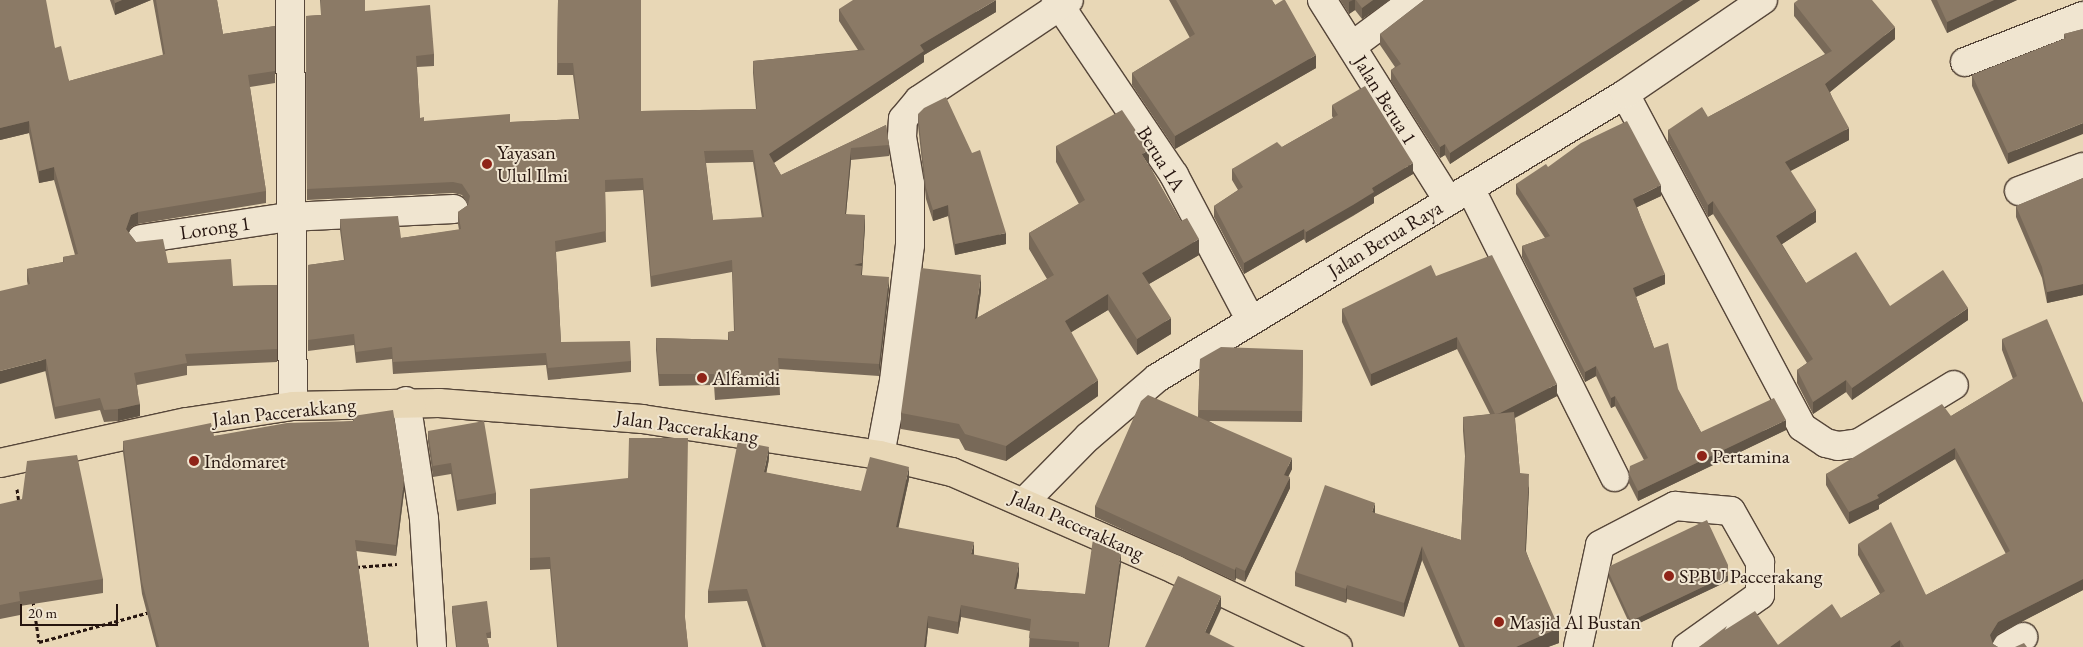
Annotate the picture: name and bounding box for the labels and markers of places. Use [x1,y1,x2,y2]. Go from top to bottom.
place label: Yayasan Ulul Ilmi [497,140,568,187]
marker: Yayasan Ulul Ilmi [481,158,493,170]
place label: Alfamidi [712,366,780,390]
marker: Alfamidi [696,372,708,384]
place label: Pertamina [1712,444,1790,468]
place label: Indomaret [204,449,286,473]
marker: Pertamina [1696,450,1708,462]
marker: Indomaret [188,455,200,467]
place label: SPBU Paccerakang [1679,564,1822,588]
marker: SPBU Paccerakang [1663,570,1675,582]
place label: Masjid Al Bustan [1509,610,1641,634]
marker: Masjid Al Bustan [1493,616,1505,628]

